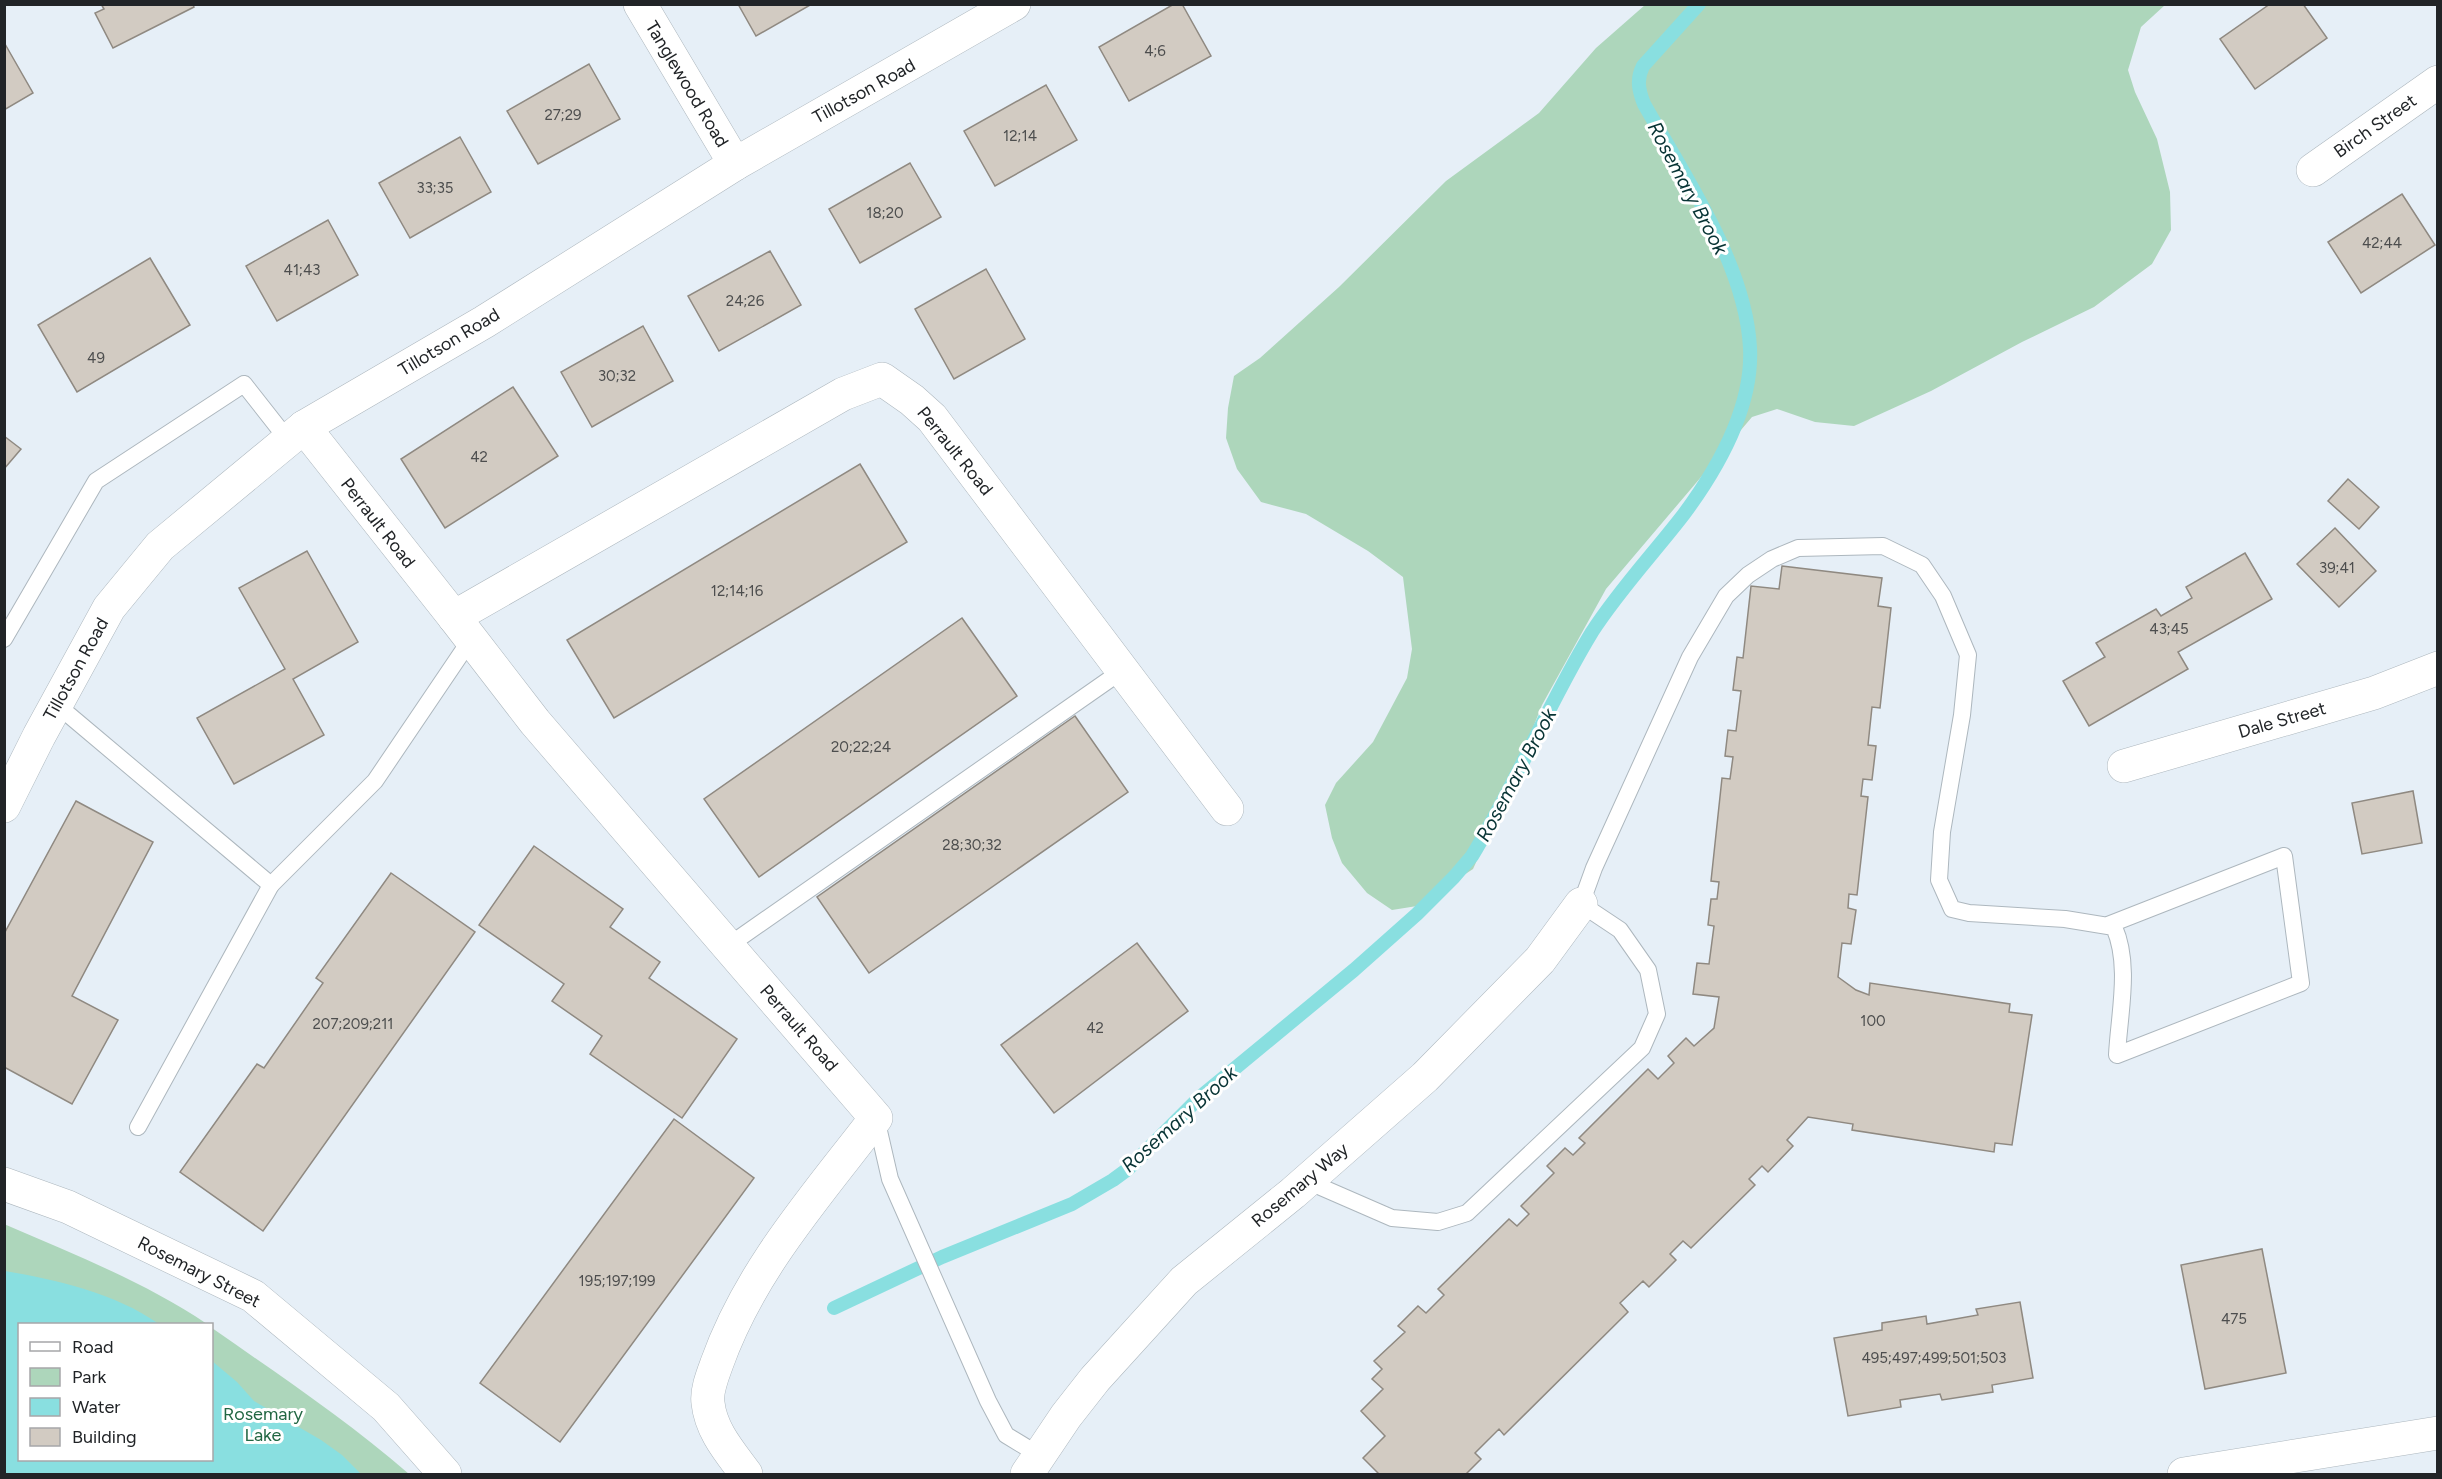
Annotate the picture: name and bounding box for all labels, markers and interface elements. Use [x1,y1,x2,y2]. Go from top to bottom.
street label: Tanglewood Road [641,17,733,151]
house number: 4;6 [1144,42,1166,60]
street label: Tillotson Road [809,54,919,128]
street label: Birch Street [2329,89,2421,163]
house number: 27;29 [544,106,582,124]
water label: Rosemary Brook [1643,117,1734,260]
house number: 12;14 [1003,127,1037,145]
house number: 33;35 [417,179,454,197]
house number: 18;20 [866,204,904,222]
house number: 42;44 [2362,234,2402,252]
house number: 41;43 [284,261,320,279]
house number: 24;26 [726,292,765,310]
street label: Tillotson Road [394,303,504,381]
house number: 49 [87,349,105,367]
house number: 30;32 [598,367,636,385]
street label: Perrault Road [912,402,998,500]
house number: 42 [470,448,488,466]
street label: Perrault Road [336,474,420,572]
house number: 39;41 [2319,559,2355,577]
house number: 12;14;16 [711,582,764,600]
street label: Tillotson Road [39,614,113,724]
house number: 43;45 [2149,620,2189,638]
street label: Dale Street [2236,697,2329,743]
water label: Rosemary Brook [1471,703,1562,846]
house number: 20;22;24 [831,738,891,756]
house number: 28;30;32 [942,836,1002,854]
street label: Perrault Road [755,980,843,1076]
house number: 100 [1860,1012,1886,1030]
house number: 207;209;211 [312,1015,394,1033]
house number: 42 [1086,1019,1104,1037]
water label: Rosemary Brook [1116,1060,1243,1177]
street label: Rosemary Way [1247,1138,1353,1232]
street label: Rosemary Street [134,1232,264,1312]
house number: 195;197;199 [579,1272,656,1290]
house number: 475 [2221,1310,2247,1328]
legend [18,1323,213,1461]
text: Road [72,1336,113,1358]
house number: 495;497;499;501;503 [1862,1349,2006,1367]
text: Park [72,1366,107,1388]
text: Water [72,1396,120,1418]
park label: Rosemary Lake [223,1403,304,1446]
text: Building [72,1426,137,1448]

